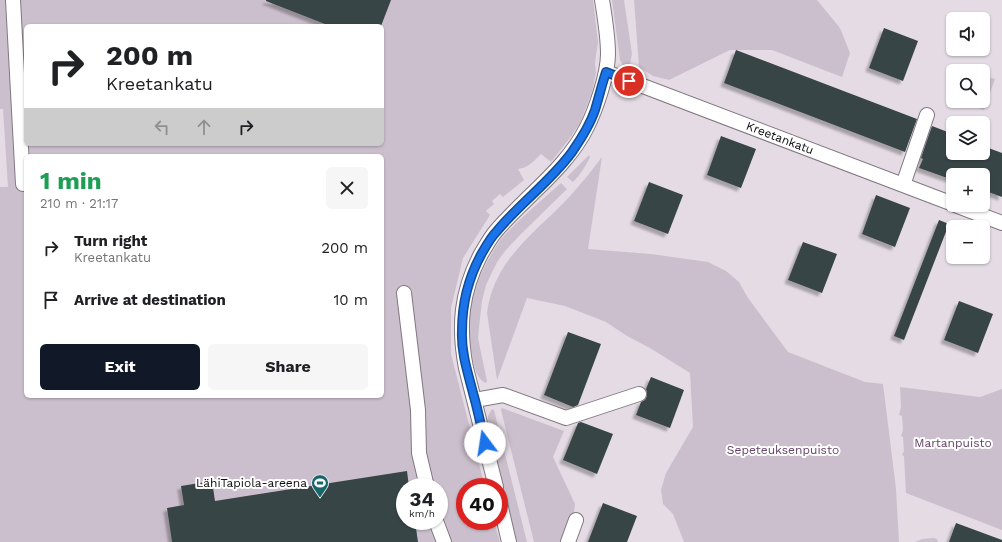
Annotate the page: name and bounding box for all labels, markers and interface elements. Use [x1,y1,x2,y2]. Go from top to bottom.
map controls [946,12,990,264]
button: sound [946,12,990,56]
text: 200 m [106,39,193,72]
icon: right [40,40,92,92]
pin [612,64,646,98]
button: search [946,64,990,108]
icon: arrive [618,70,640,92]
text: Kreetankatu [106,73,213,94]
icon: left [151,116,173,138]
icon: ahead [193,116,215,138]
icon: right [235,116,257,138]
button: layers [946,116,990,160]
street label: Kreetankatu [744,119,816,157]
text: 1 min [40,167,102,195]
button: close [326,167,368,209]
button: + [946,168,990,212]
text: 210 m · 21:17 [40,196,118,211]
button: − [946,220,990,264]
text: Turn right [74,232,147,250]
icon: right [40,237,62,259]
text: 200 m [321,239,368,257]
text: Kreetankatu [74,250,151,265]
icon: arrive [40,289,62,311]
text: Arrive at destination [74,291,226,309]
text: 10 m [333,291,368,309]
button: Exit [40,344,200,390]
button: Share [208,344,368,390]
position arrow [464,422,506,464]
park label: Martanpuisto [914,436,992,450]
park label: Sepeteuksenpuisto [727,443,839,457]
sports icon: LähiTapiola-areena [310,473,330,498]
place label: LähiTapiola-areena [196,476,307,490]
speed limit sign: 40 [456,478,508,530]
text: 34 [410,487,434,511]
text: km/h [409,508,435,519]

